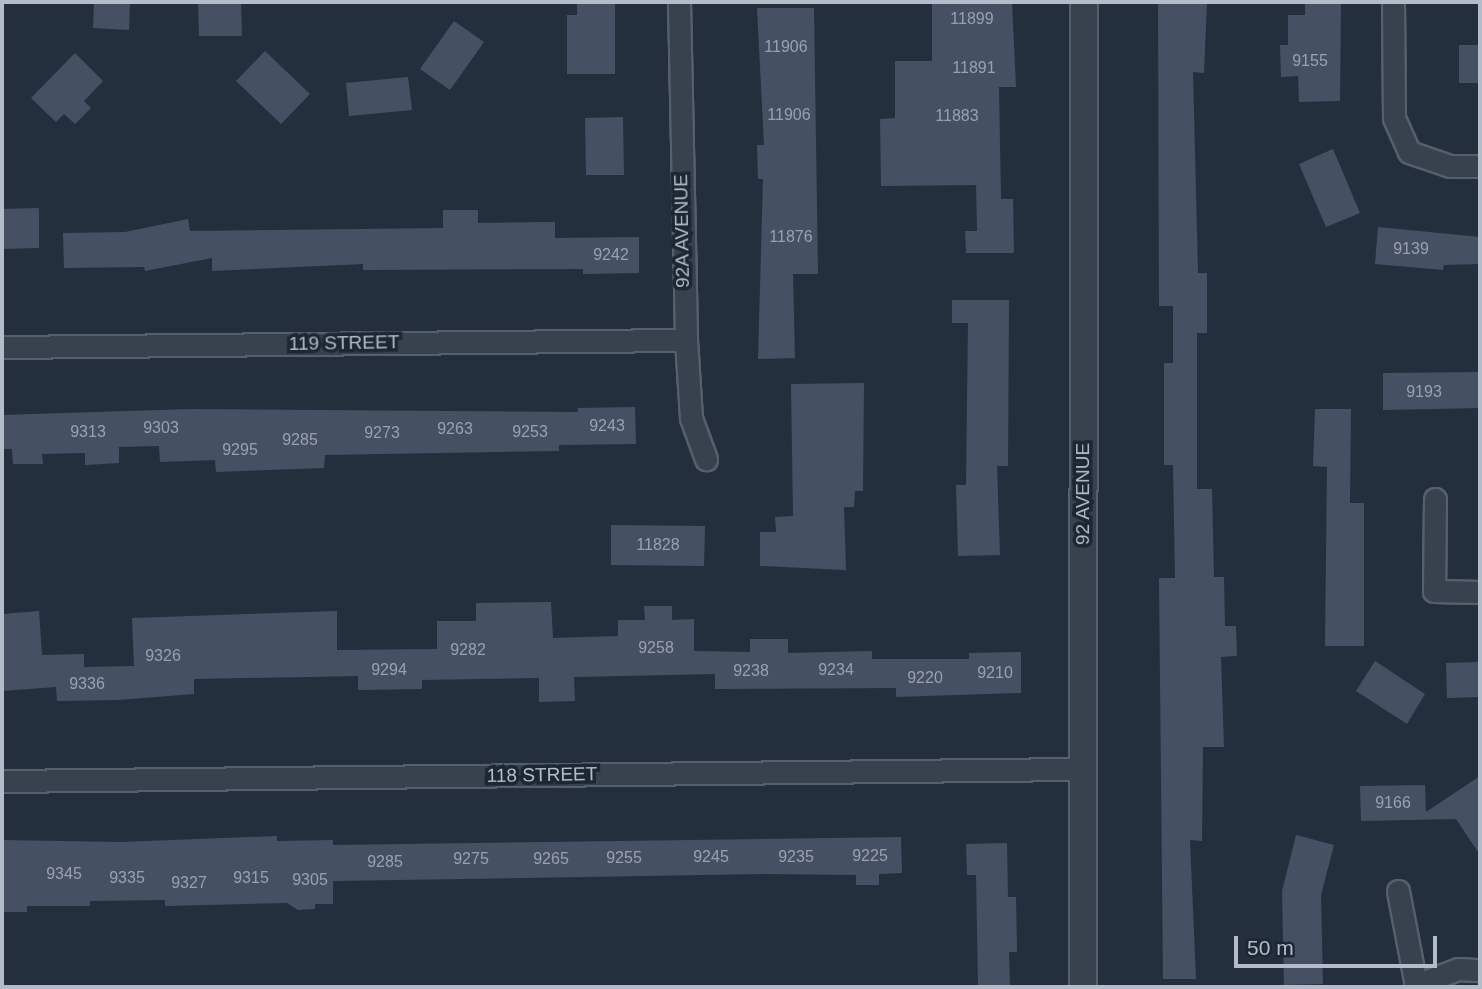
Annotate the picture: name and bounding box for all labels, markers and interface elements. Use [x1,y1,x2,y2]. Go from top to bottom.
house number: 11899 [950,9,994,29]
house number: 11906 [764,37,808,57]
house number: 9155 [1292,51,1328,71]
house number: 11891 [952,58,996,78]
house number: 11906 [767,105,811,125]
house number: 11883 [935,106,979,126]
street label: 92A AVENUE [670,173,694,289]
house number: 11876 [769,227,813,247]
house number: 9139 [1393,239,1429,259]
house number: 9242 [593,245,629,265]
street label: 119 STREET [289,331,399,355]
house number: 9193 [1406,382,1442,402]
house number: 9243 [589,416,625,436]
house number: 9303 [143,418,179,438]
house number: 9263 [437,419,473,439]
house number: 9313 [70,422,106,442]
house number: 9253 [512,422,548,442]
house number: 9273 [364,423,400,443]
house number: 9285 [282,430,318,450]
house number: 9295 [222,440,258,460]
street label: 92 AVENUE [1072,442,1094,546]
house number: 11828 [636,535,680,555]
house number: 9258 [638,638,674,658]
house number: 9282 [450,640,486,660]
house number: 9326 [145,646,181,666]
house number: 9294 [371,660,407,680]
house number: 9234 [818,660,854,680]
house number: 9238 [733,661,769,681]
house number: 9210 [977,663,1013,683]
house number: 9220 [907,668,943,688]
house number: 9336 [69,674,105,694]
street label: 118 STREET [487,763,597,787]
house number: 9166 [1375,793,1411,813]
house number: 9225 [852,846,888,866]
house number: 9245 [693,847,729,867]
house number: 9235 [778,847,814,867]
house number: 9255 [606,848,642,868]
house number: 9275 [453,849,489,869]
house number: 9265 [533,849,569,869]
house number: 9285 [367,852,403,872]
house number: 9345 [46,864,82,884]
house number: 9335 [109,868,145,888]
house number: 9315 [233,868,269,888]
house number: 9305 [292,870,328,890]
house number: 9327 [171,873,207,893]
scale bar [1237,922,1440,966]
text: 50 m [1247,936,1294,959]

